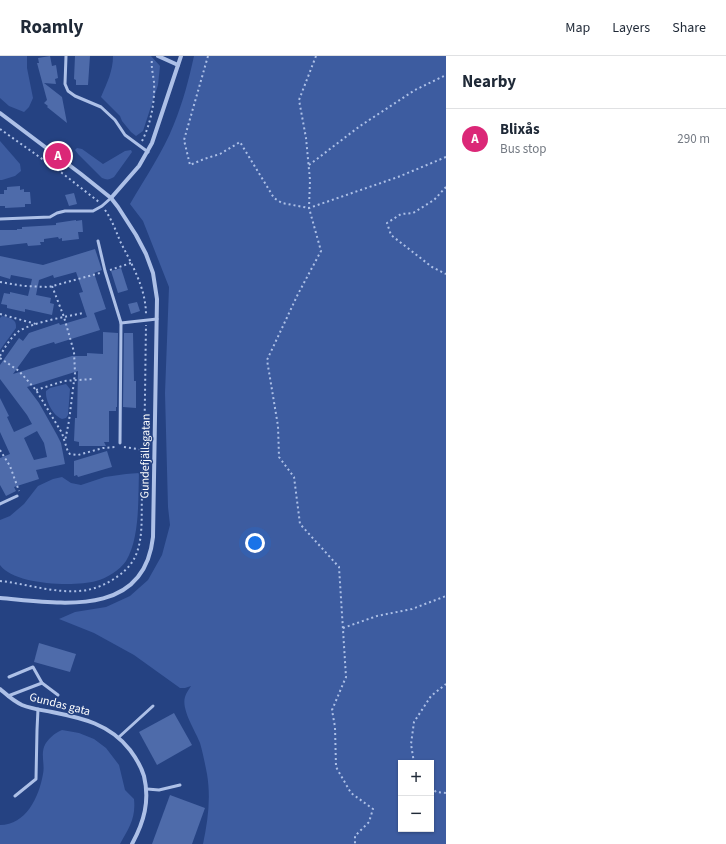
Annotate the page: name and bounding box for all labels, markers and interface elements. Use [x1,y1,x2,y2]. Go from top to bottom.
text: Roamly [20,14,83,41]
text: Map [565,18,590,38]
text: Layers [612,18,650,38]
text: Share [672,18,706,38]
text: Nearby [462,70,516,94]
text: Blixås [500,119,540,140]
text: A [471,130,479,148]
text: 290 m [677,130,710,148]
text: Bus stop [500,140,546,158]
pin: A [45,141,71,171]
street label: Gundefjällsgatan [136,413,155,499]
your location [245,533,265,553]
street label: Gundas gata [28,689,92,720]
map controls [398,760,434,832]
button: + [398,760,434,796]
button: − [398,796,434,832]

